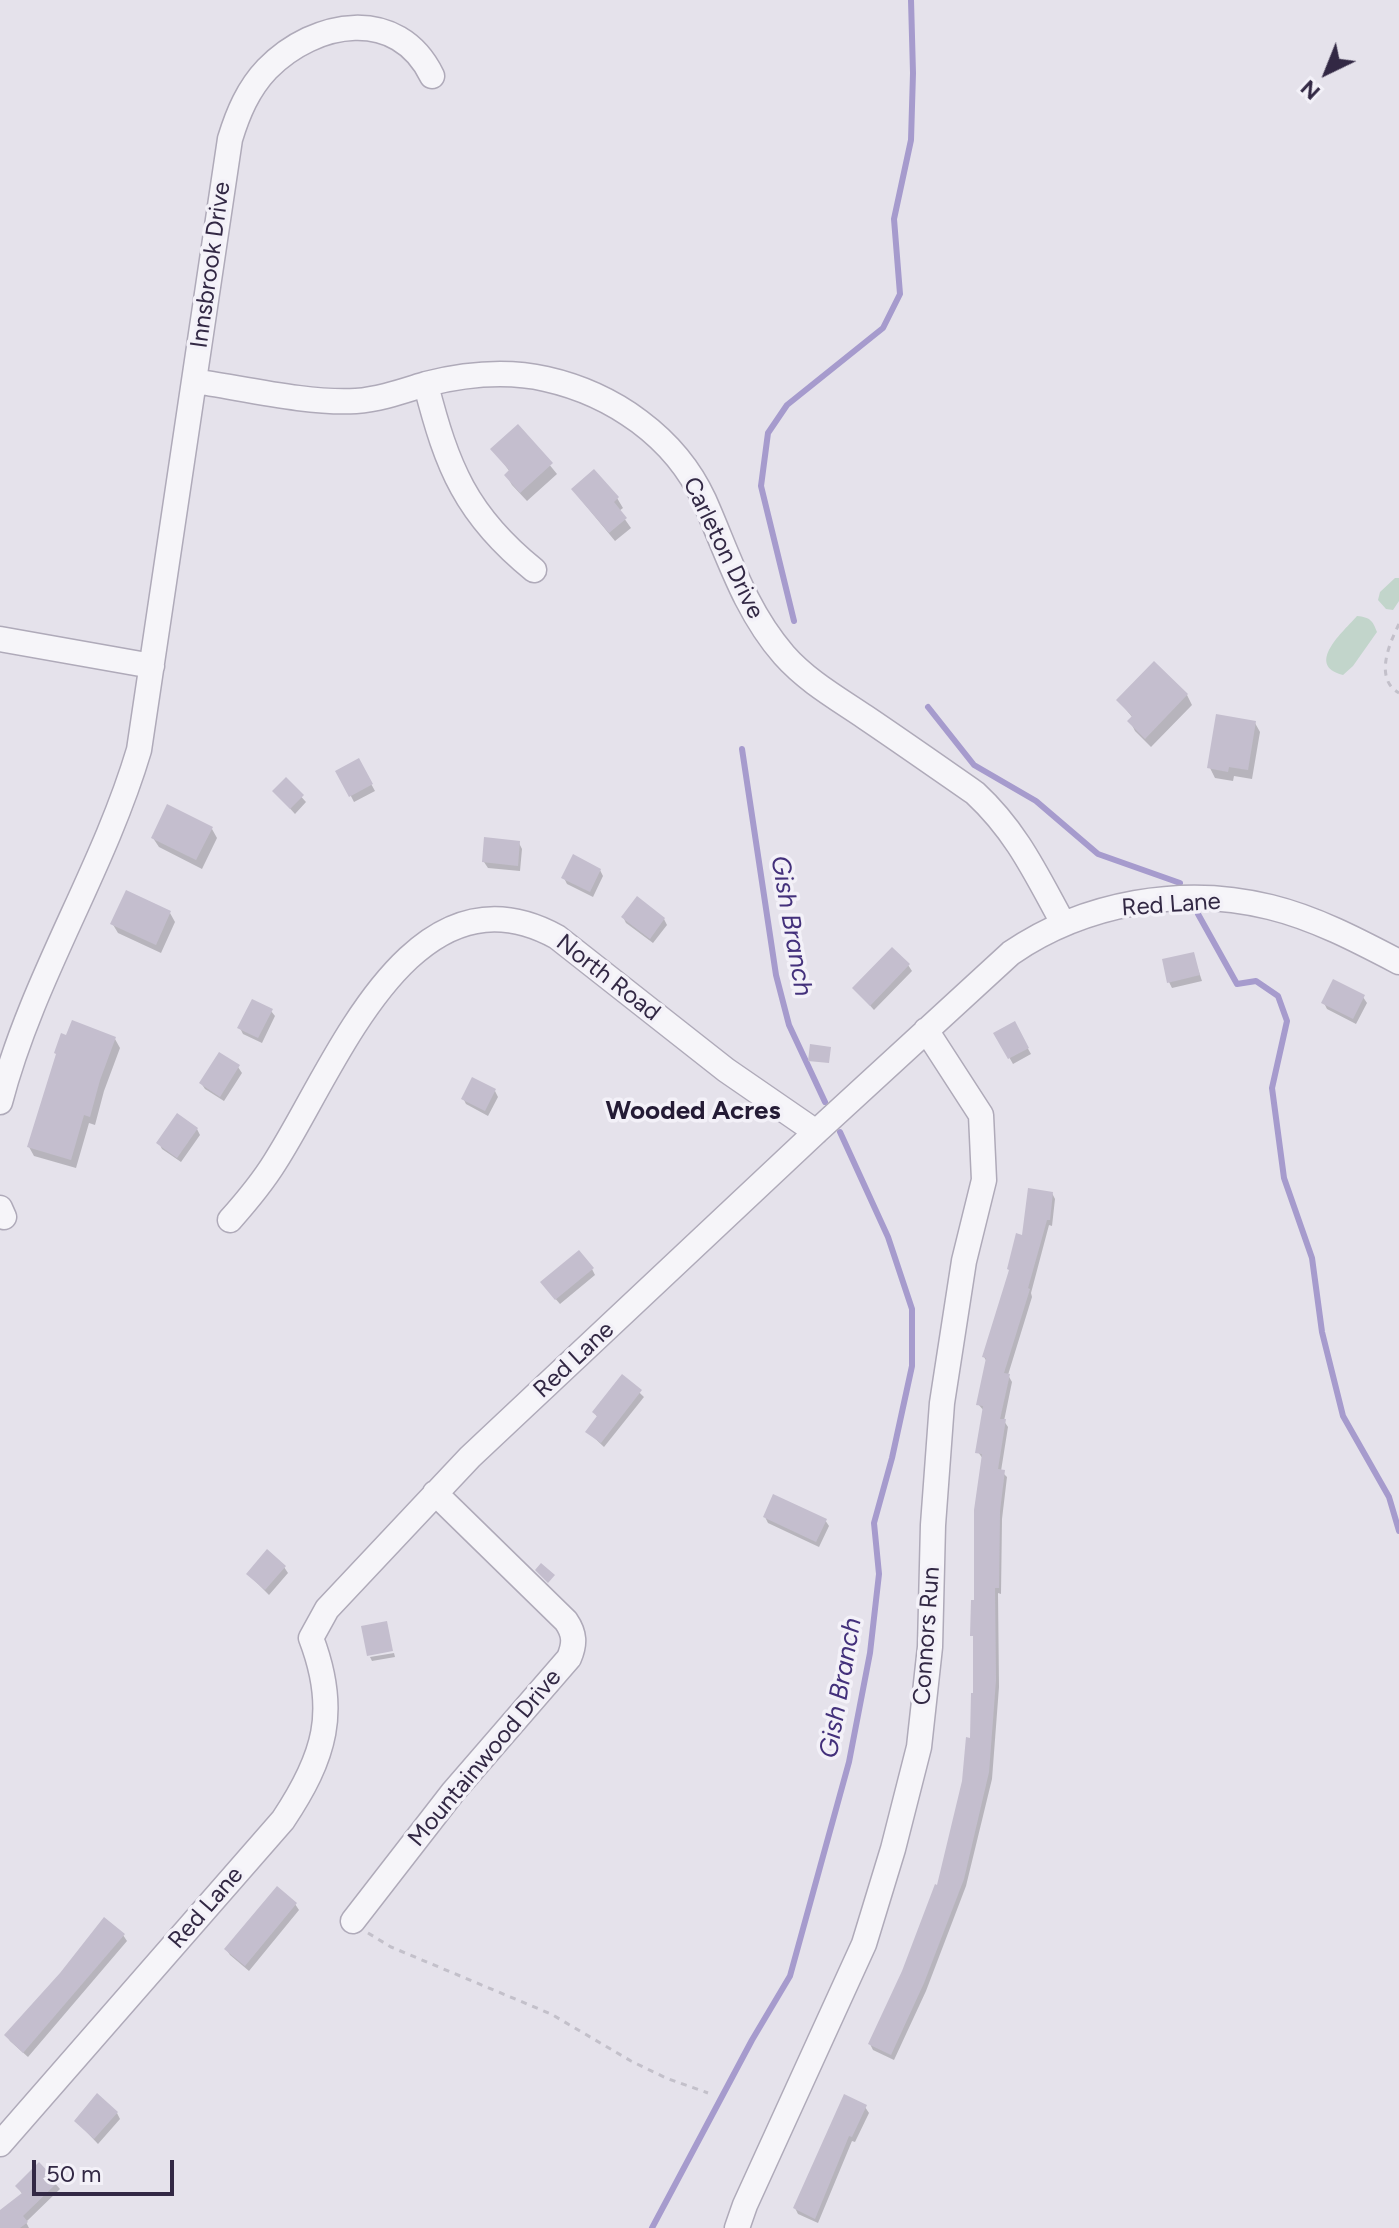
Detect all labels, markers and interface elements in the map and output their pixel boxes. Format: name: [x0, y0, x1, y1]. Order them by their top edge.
north arrow: [1287, 32, 1367, 112]
text: N: [1295, 74, 1326, 106]
street label: Innsbrook Drive: [185, 180, 237, 350]
street label: Carleton Drive: [676, 473, 770, 623]
water label: Gish Branch: [763, 853, 819, 999]
street label: Red Lane: [1120, 887, 1222, 923]
street label: North Road: [550, 928, 666, 1028]
district label: Wooded Acres: [605, 1095, 781, 1127]
street label: Red Lane: [528, 1316, 620, 1404]
street label: Connors Run: [908, 1566, 946, 1706]
water label: Gish Branch: [813, 1615, 869, 1761]
street label: Mountainwood Drive: [402, 1663, 568, 1853]
street label: Red Lane: [163, 1861, 249, 1955]
scale bar: [36, 2144, 178, 2194]
text: 50 m: [46, 2159, 102, 2188]

